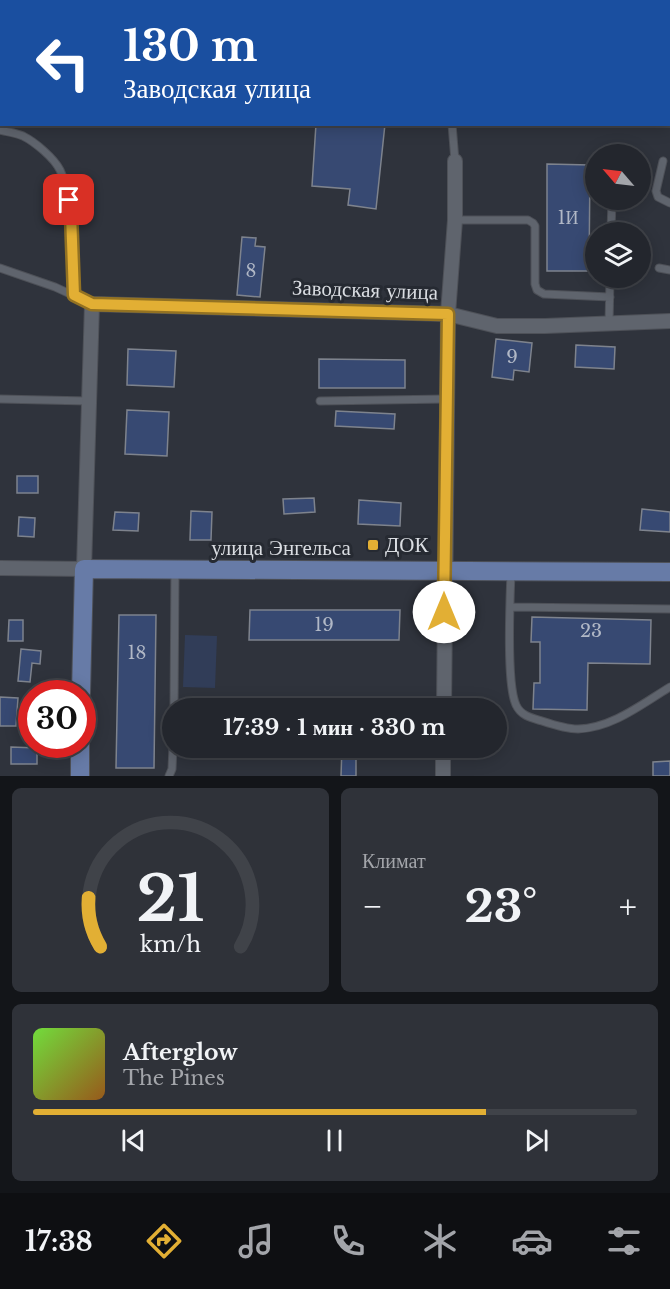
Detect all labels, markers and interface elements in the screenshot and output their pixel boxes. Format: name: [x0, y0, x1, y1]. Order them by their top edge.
text: 130 m: [123, 20, 257, 72]
icon: left: [24, 24, 102, 102]
text: Заводская улица: [123, 72, 311, 105]
north arrow: [585, 144, 651, 210]
map controls: [585, 144, 651, 288]
pin: [43, 174, 94, 225]
icon: arrive: [52, 183, 85, 216]
house number: 1И: [557, 207, 579, 229]
button: layers: [585, 222, 651, 288]
house number: 8: [246, 260, 256, 282]
street label: Заводская улица: [291, 274, 439, 306]
house number: 9: [506, 346, 518, 368]
place label: ДОК: [385, 532, 429, 558]
street label: улица Энгельса: [211, 535, 351, 561]
marker: ДОК: [366, 538, 380, 552]
position arrow: [412, 580, 476, 644]
house number: 19: [314, 614, 334, 636]
house number: 23: [580, 620, 602, 642]
house number: 18: [128, 642, 146, 664]
speed limit sign: 30: [18, 680, 96, 758]
text: 17:39 · 1 мин · 330 m: [223, 714, 446, 741]
text: Климат: [362, 849, 426, 873]
text: 21: [137, 860, 204, 938]
text: 23°: [464, 878, 537, 934]
text: −: [362, 886, 383, 927]
text: +: [619, 886, 637, 927]
text: km/h: [140, 931, 201, 958]
text: Afterglow: [123, 1039, 238, 1066]
text: The Pines: [123, 1066, 225, 1090]
icon: previous: [117, 1124, 150, 1157]
icon: pause: [318, 1124, 351, 1157]
icon: next: [520, 1124, 553, 1157]
icon: directions: [143, 1220, 185, 1262]
icon: music: [235, 1220, 277, 1262]
icon: phone: [327, 1220, 369, 1262]
icon: climate: [419, 1220, 461, 1262]
icon: car: [511, 1220, 553, 1262]
icon: filters: [603, 1220, 645, 1262]
text: 17:38: [25, 1225, 93, 1258]

